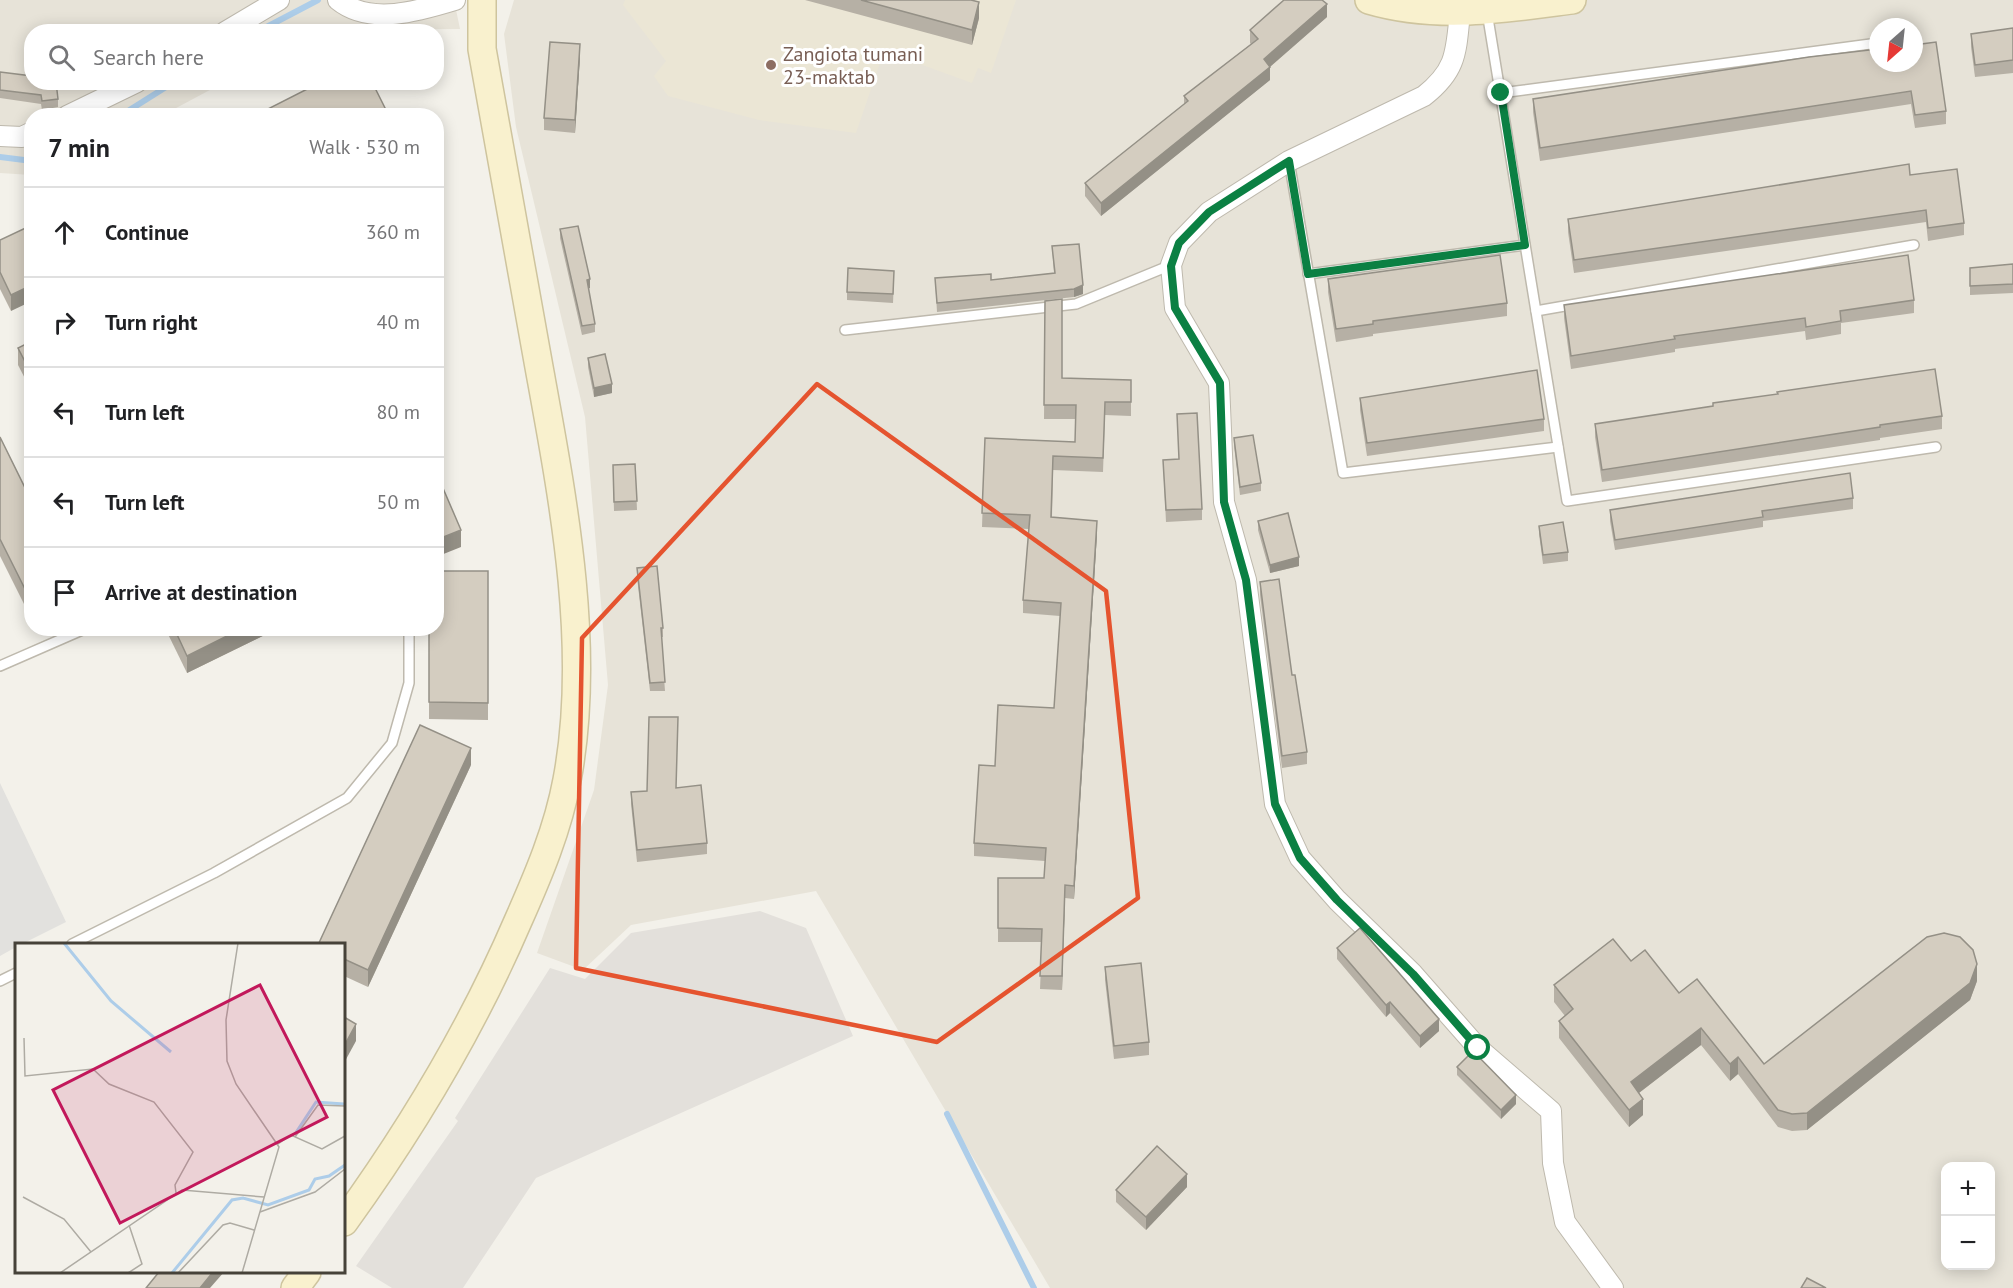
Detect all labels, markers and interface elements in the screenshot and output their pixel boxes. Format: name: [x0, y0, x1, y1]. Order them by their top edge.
north arrow: [1869, 18, 1923, 72]
search box: [24, 24, 444, 90]
icon: search: [45, 41, 78, 74]
place label: Zangiota tumani 23-maktab: [783, 41, 923, 90]
text: Search here: [93, 43, 204, 71]
marker: Zangiota tumani 23-maktab: [764, 58, 778, 72]
route end: [1487, 79, 1513, 105]
text: 7 min: [48, 131, 110, 164]
text: Walk · 530 m: [309, 134, 420, 160]
icon: ahead: [48, 216, 81, 249]
text: Continue: [105, 218, 189, 246]
text: 360 m: [366, 219, 420, 245]
icon: right: [48, 306, 81, 339]
text: Turn right: [105, 308, 197, 336]
text: 40 m: [377, 309, 420, 335]
icon: left: [48, 396, 81, 429]
text: Turn left: [105, 398, 185, 426]
text: 80 m: [377, 399, 420, 425]
icon: left: [48, 486, 81, 519]
text: Turn left: [105, 488, 185, 516]
text: 50 m: [377, 489, 420, 515]
icon: arrive: [48, 576, 81, 609]
text: Arrive at destination: [105, 578, 297, 606]
inset map: [15, 943, 345, 1273]
route start: [1464, 1034, 1490, 1060]
map controls: [1941, 1162, 1995, 1270]
button: +: [1941, 1162, 1995, 1216]
button: −: [1941, 1216, 1995, 1270]

